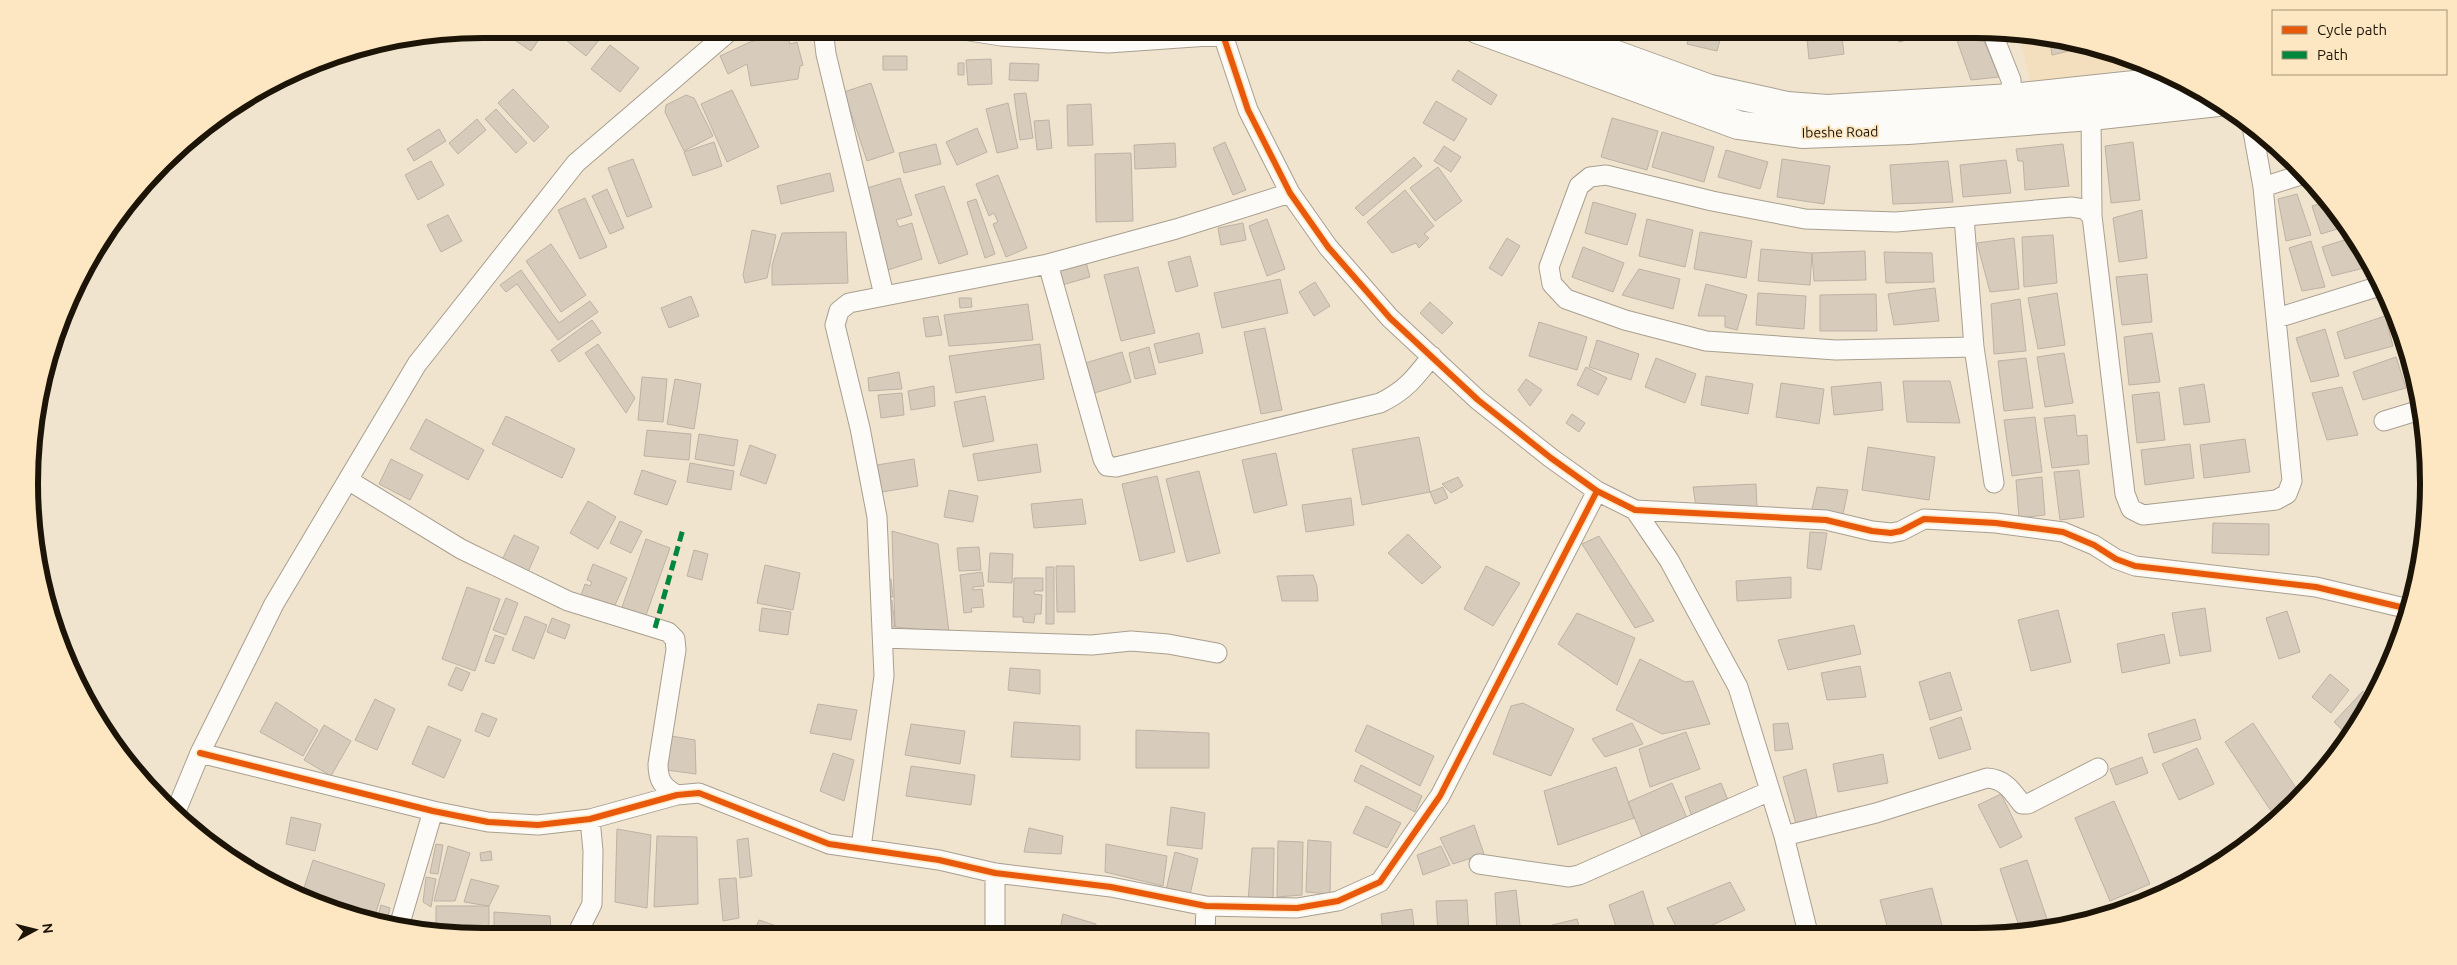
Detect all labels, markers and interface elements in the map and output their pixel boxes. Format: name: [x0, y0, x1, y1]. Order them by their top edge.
legend: [2272, 10, 2447, 75]
text: Cycle path: [2317, 21, 2387, 38]
text: Path: [2317, 46, 2348, 63]
street label: Ibeshe Road: [1801, 123, 1879, 141]
north arrow: [10, 905, 60, 955]
text: N: [39, 922, 56, 935]

